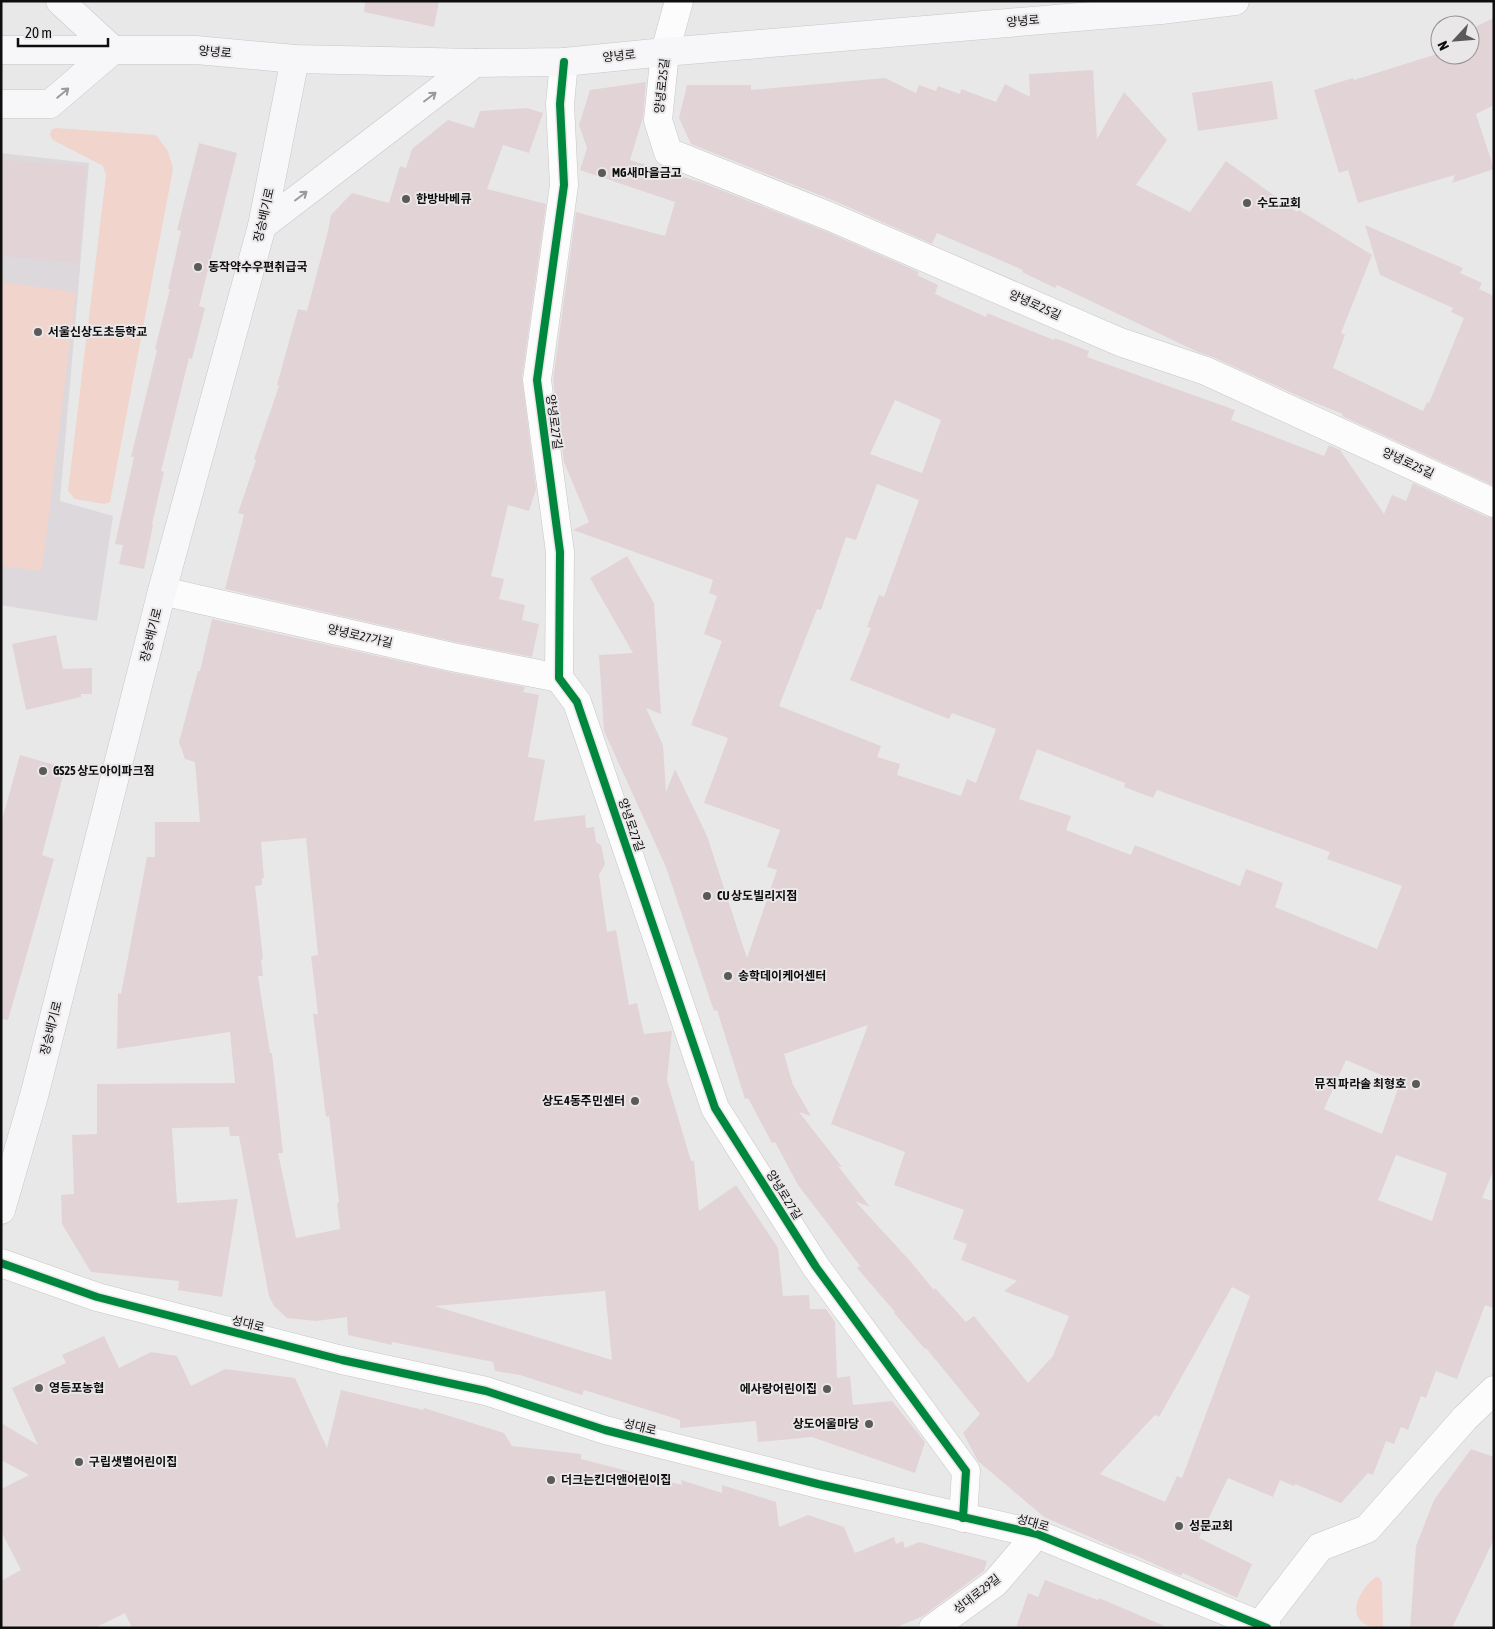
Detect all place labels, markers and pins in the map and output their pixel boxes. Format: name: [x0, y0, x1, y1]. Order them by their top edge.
place label: MG새마을금고: [612, 166, 682, 180]
marker: MG새마을금고: [596, 167, 608, 179]
place label: 한방바베큐: [416, 192, 471, 206]
marker: 한방바베큐: [400, 193, 412, 205]
place label: 수도교회: [1257, 196, 1301, 210]
marker: 수도교회: [1241, 197, 1253, 209]
place label: 동작약수우편취급국: [208, 260, 307, 274]
marker: 동작약수우편취급국: [192, 261, 204, 273]
place label: 서울신상도초등학교: [48, 325, 147, 339]
marker: 서울신상도초등학교: [32, 326, 44, 338]
place label: GS25 상도아이파크점: [53, 764, 155, 778]
marker: GS25 상도아이파크점: [37, 765, 49, 777]
place label: CU 상도빌리지점: [717, 889, 797, 903]
marker: CU 상도빌리지점: [701, 890, 713, 902]
place label: 송학데이케어센터: [738, 969, 826, 983]
marker: 송학데이케어센터: [722, 970, 734, 982]
place label: 뮤직 파라솔 최형호: [1314, 1077, 1406, 1091]
marker: 뮤직 파라솔 최형호: [1410, 1078, 1422, 1090]
place label: 상도4동주민센터: [542, 1094, 625, 1108]
marker: 상도4동주민센터: [629, 1095, 641, 1107]
place label: 영등포농협: [49, 1381, 104, 1395]
marker: 영등포농협: [33, 1382, 45, 1394]
place label: 에사랑어린이집: [740, 1382, 817, 1396]
marker: 에사랑어린이집: [821, 1383, 833, 1395]
place label: 상도어울마당: [793, 1417, 859, 1431]
marker: 상도어울마당: [863, 1418, 875, 1430]
place label: 구립샛별어린이집: [89, 1455, 177, 1469]
marker: 구립샛별어린이집: [73, 1456, 85, 1468]
place label: 더크는킨더앤어린이집: [561, 1473, 671, 1487]
marker: 더크는킨더앤어린이집: [545, 1474, 557, 1486]
place label: 성문교회: [1189, 1519, 1233, 1533]
marker: 성문교회: [1173, 1520, 1185, 1532]

